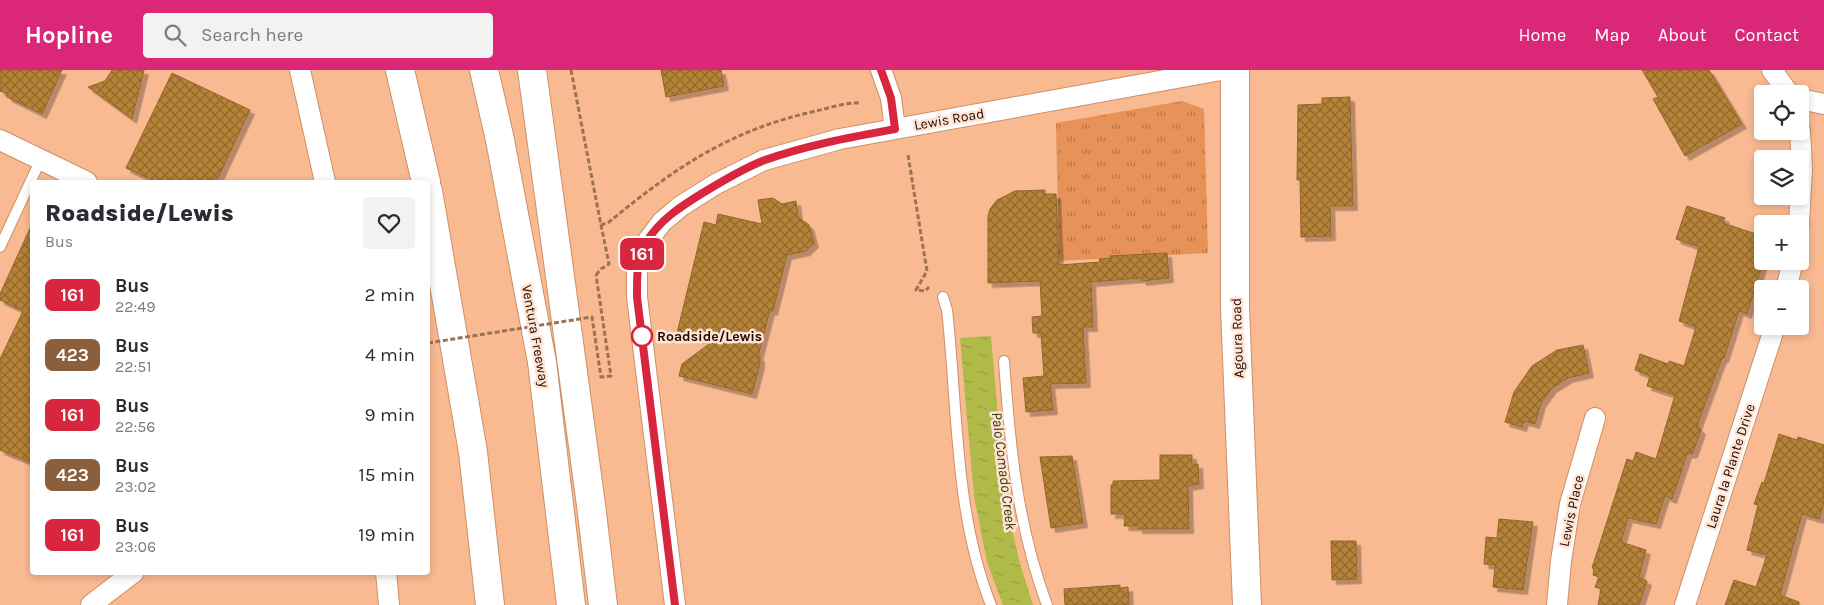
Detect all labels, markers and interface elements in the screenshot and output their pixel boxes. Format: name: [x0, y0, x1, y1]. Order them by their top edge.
search box: [143, 13, 493, 58]
text: Hopline: [25, 21, 113, 49]
icon: search: [161, 21, 189, 49]
text: Search here: [201, 24, 303, 46]
text: Home: [1518, 24, 1566, 46]
text: Map: [1594, 24, 1630, 46]
text: About: [1658, 24, 1707, 46]
text: Contact: [1735, 24, 1799, 46]
map controls: [1754, 85, 1809, 335]
button: locate: [1754, 85, 1809, 140]
street label: Lewis Road: [913, 105, 986, 134]
button: layers: [1754, 150, 1809, 205]
button: heart: [363, 197, 415, 249]
text: Roadside/Lewis: [45, 199, 234, 227]
button: +: [1754, 215, 1809, 270]
text: Bus: [45, 232, 73, 251]
line badge: 161: [613, 238, 671, 270]
text: 161: [630, 243, 654, 265]
text: Bus: [115, 275, 149, 297]
button: −: [1754, 280, 1809, 335]
street label: Ventura Freeway: [518, 283, 553, 389]
text: 161: [61, 284, 84, 306]
text: 2 min: [365, 284, 415, 306]
text: 22:49: [115, 297, 155, 316]
street label: Agoura Road: [1228, 298, 1247, 378]
marker: Roadside/Lewis: [631, 325, 653, 347]
place label: Roadside/Lewis: [657, 328, 762, 345]
text: Bus: [115, 335, 149, 357]
text: 423: [56, 344, 89, 366]
text: 4 min: [365, 344, 415, 366]
text: 22:51: [115, 357, 152, 376]
text: Bus: [115, 395, 149, 417]
street label: Laura la Plante Drive: [1702, 402, 1759, 531]
text: 161: [61, 404, 84, 426]
text: 9 min: [365, 404, 415, 426]
water label: Palo Comado Creek: [988, 411, 1020, 531]
text: 22:56: [115, 417, 155, 436]
text: Bus: [115, 455, 149, 477]
text: 423: [56, 464, 89, 486]
text: 15 min: [359, 464, 415, 486]
street label: Lewis Place: [1556, 474, 1587, 548]
text: 23:02: [115, 477, 156, 496]
text: Bus: [115, 515, 149, 537]
text: 161: [61, 524, 84, 546]
text: 19 min: [358, 524, 415, 546]
text: 23:06: [115, 537, 156, 556]

